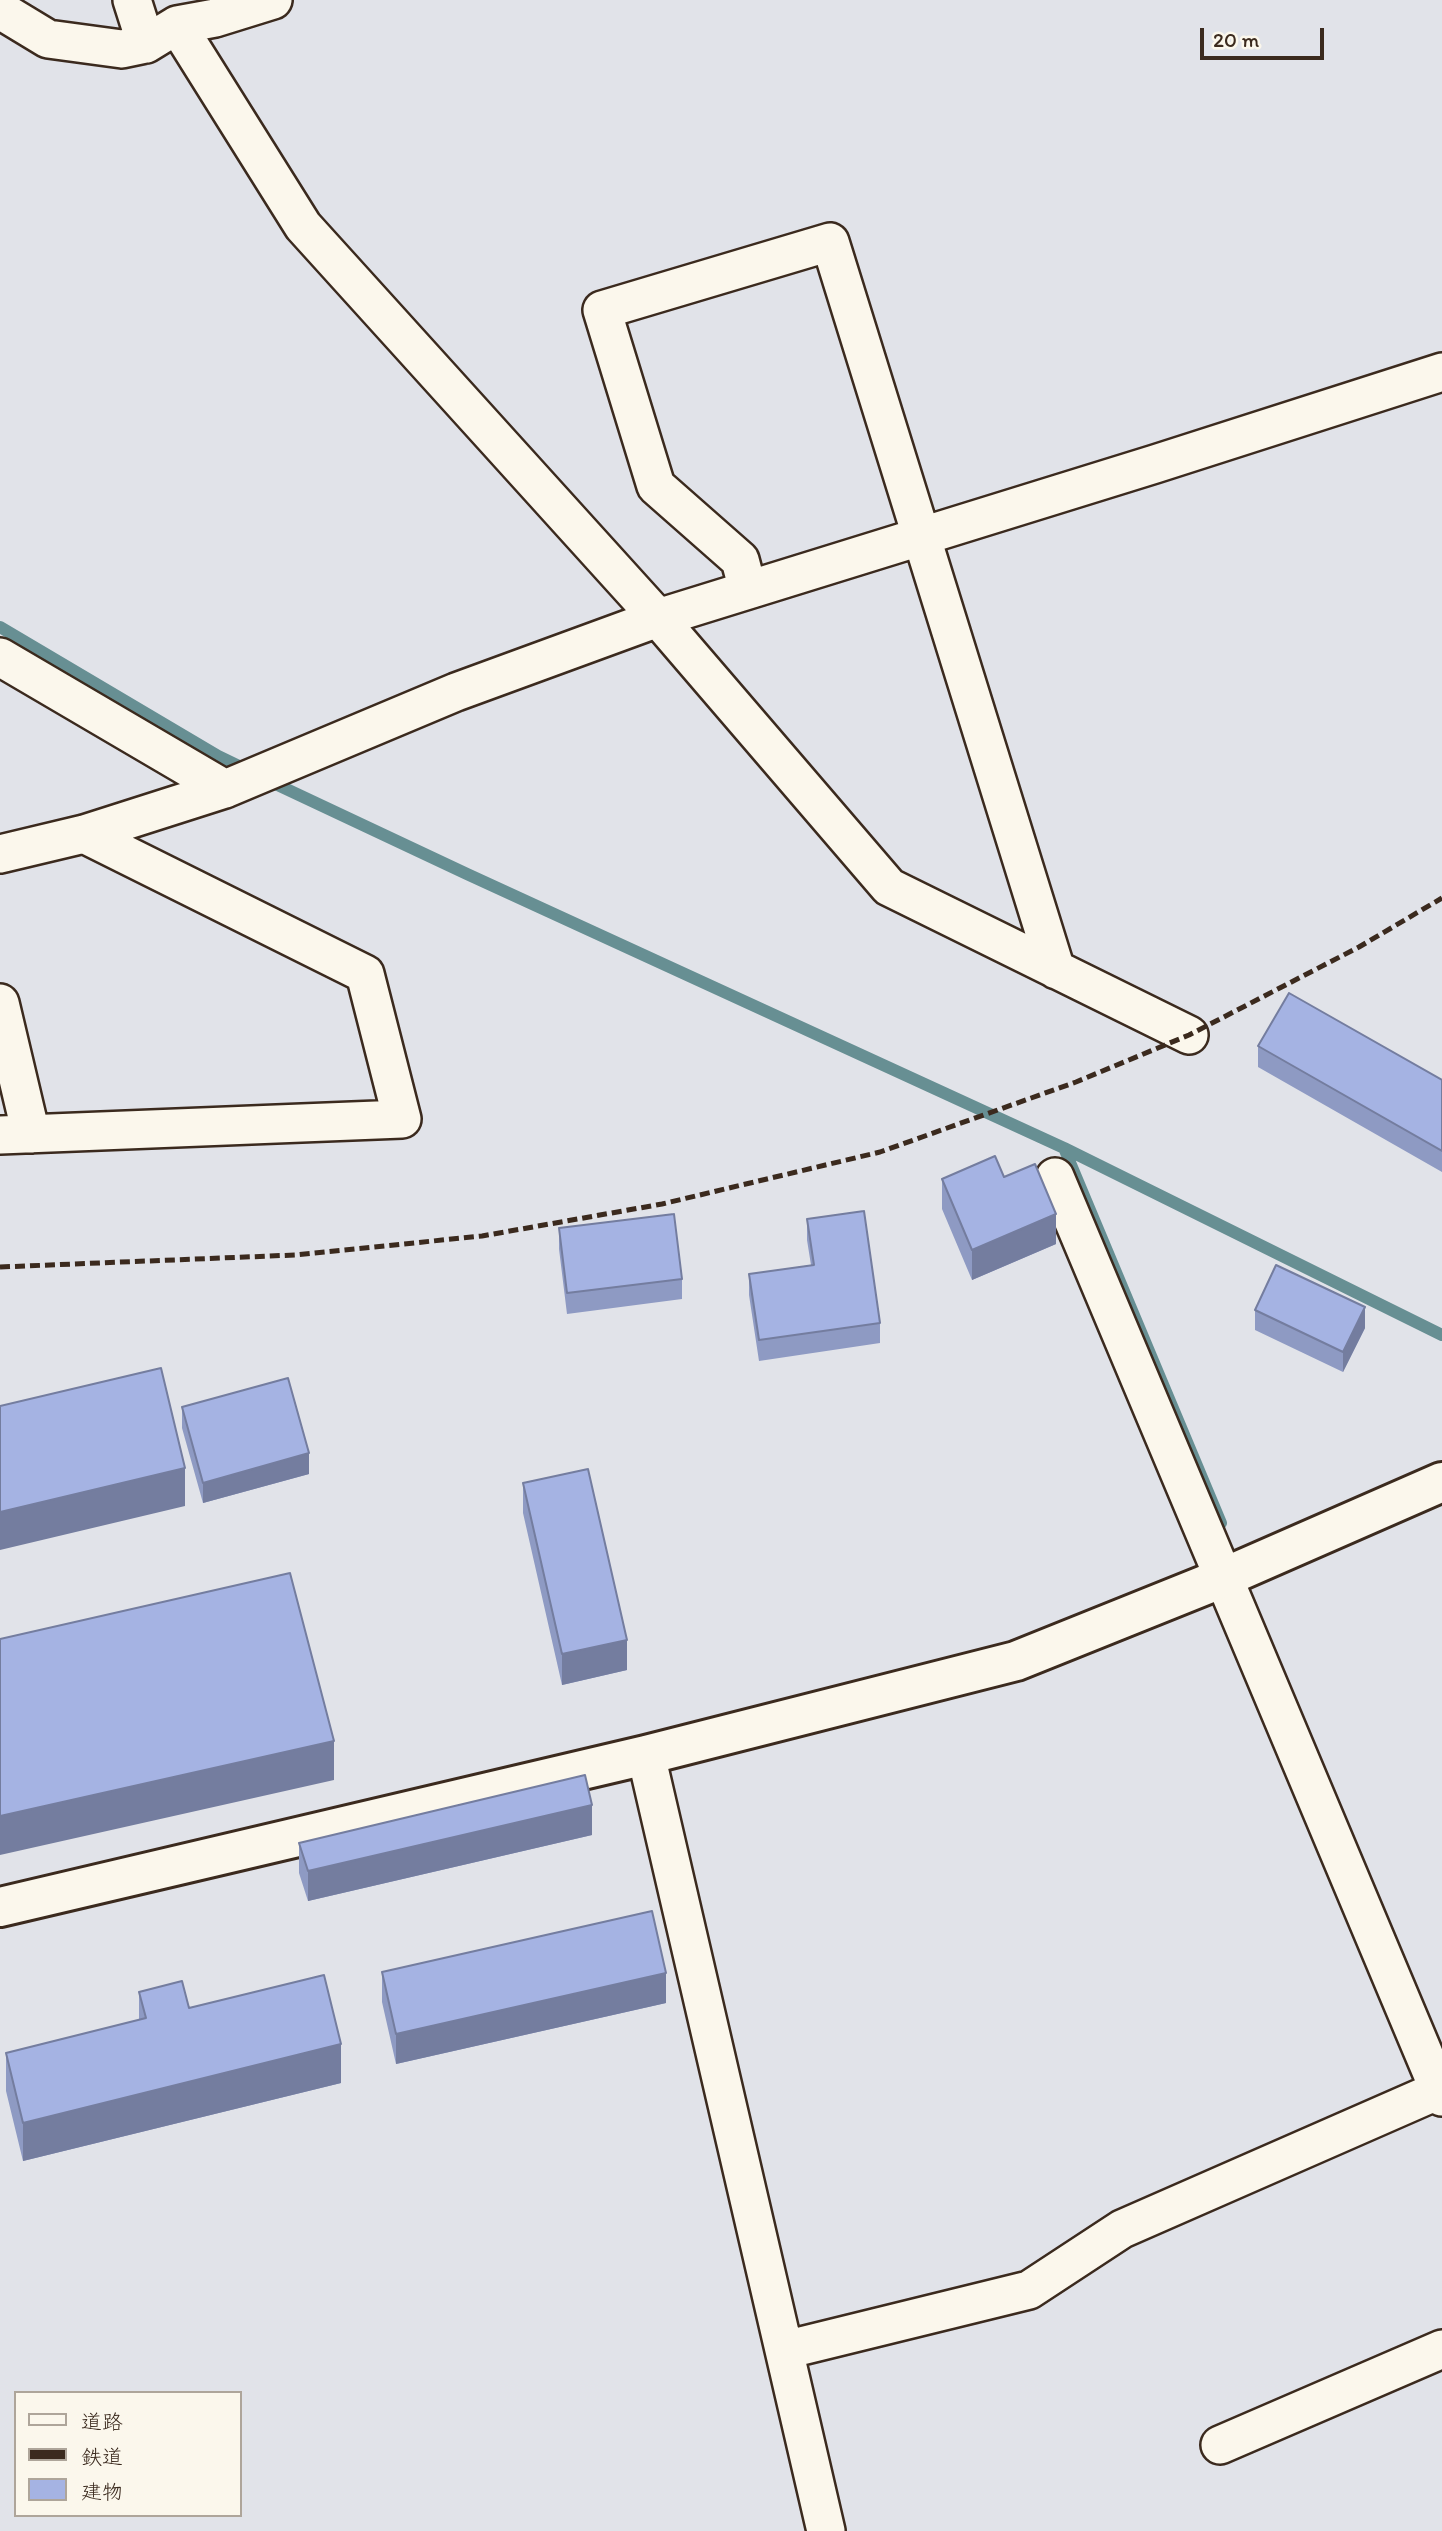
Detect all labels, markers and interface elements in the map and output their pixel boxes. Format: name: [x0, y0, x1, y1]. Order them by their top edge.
scale bar: [1204, 14, 1328, 58]
text: 20 m: [1213, 27, 1259, 52]
legend: [14, 2391, 242, 2517]
text: 道路: [81, 2409, 123, 2434]
text: 鉄道: [81, 2444, 123, 2469]
text: 建物: [81, 2479, 123, 2504]

